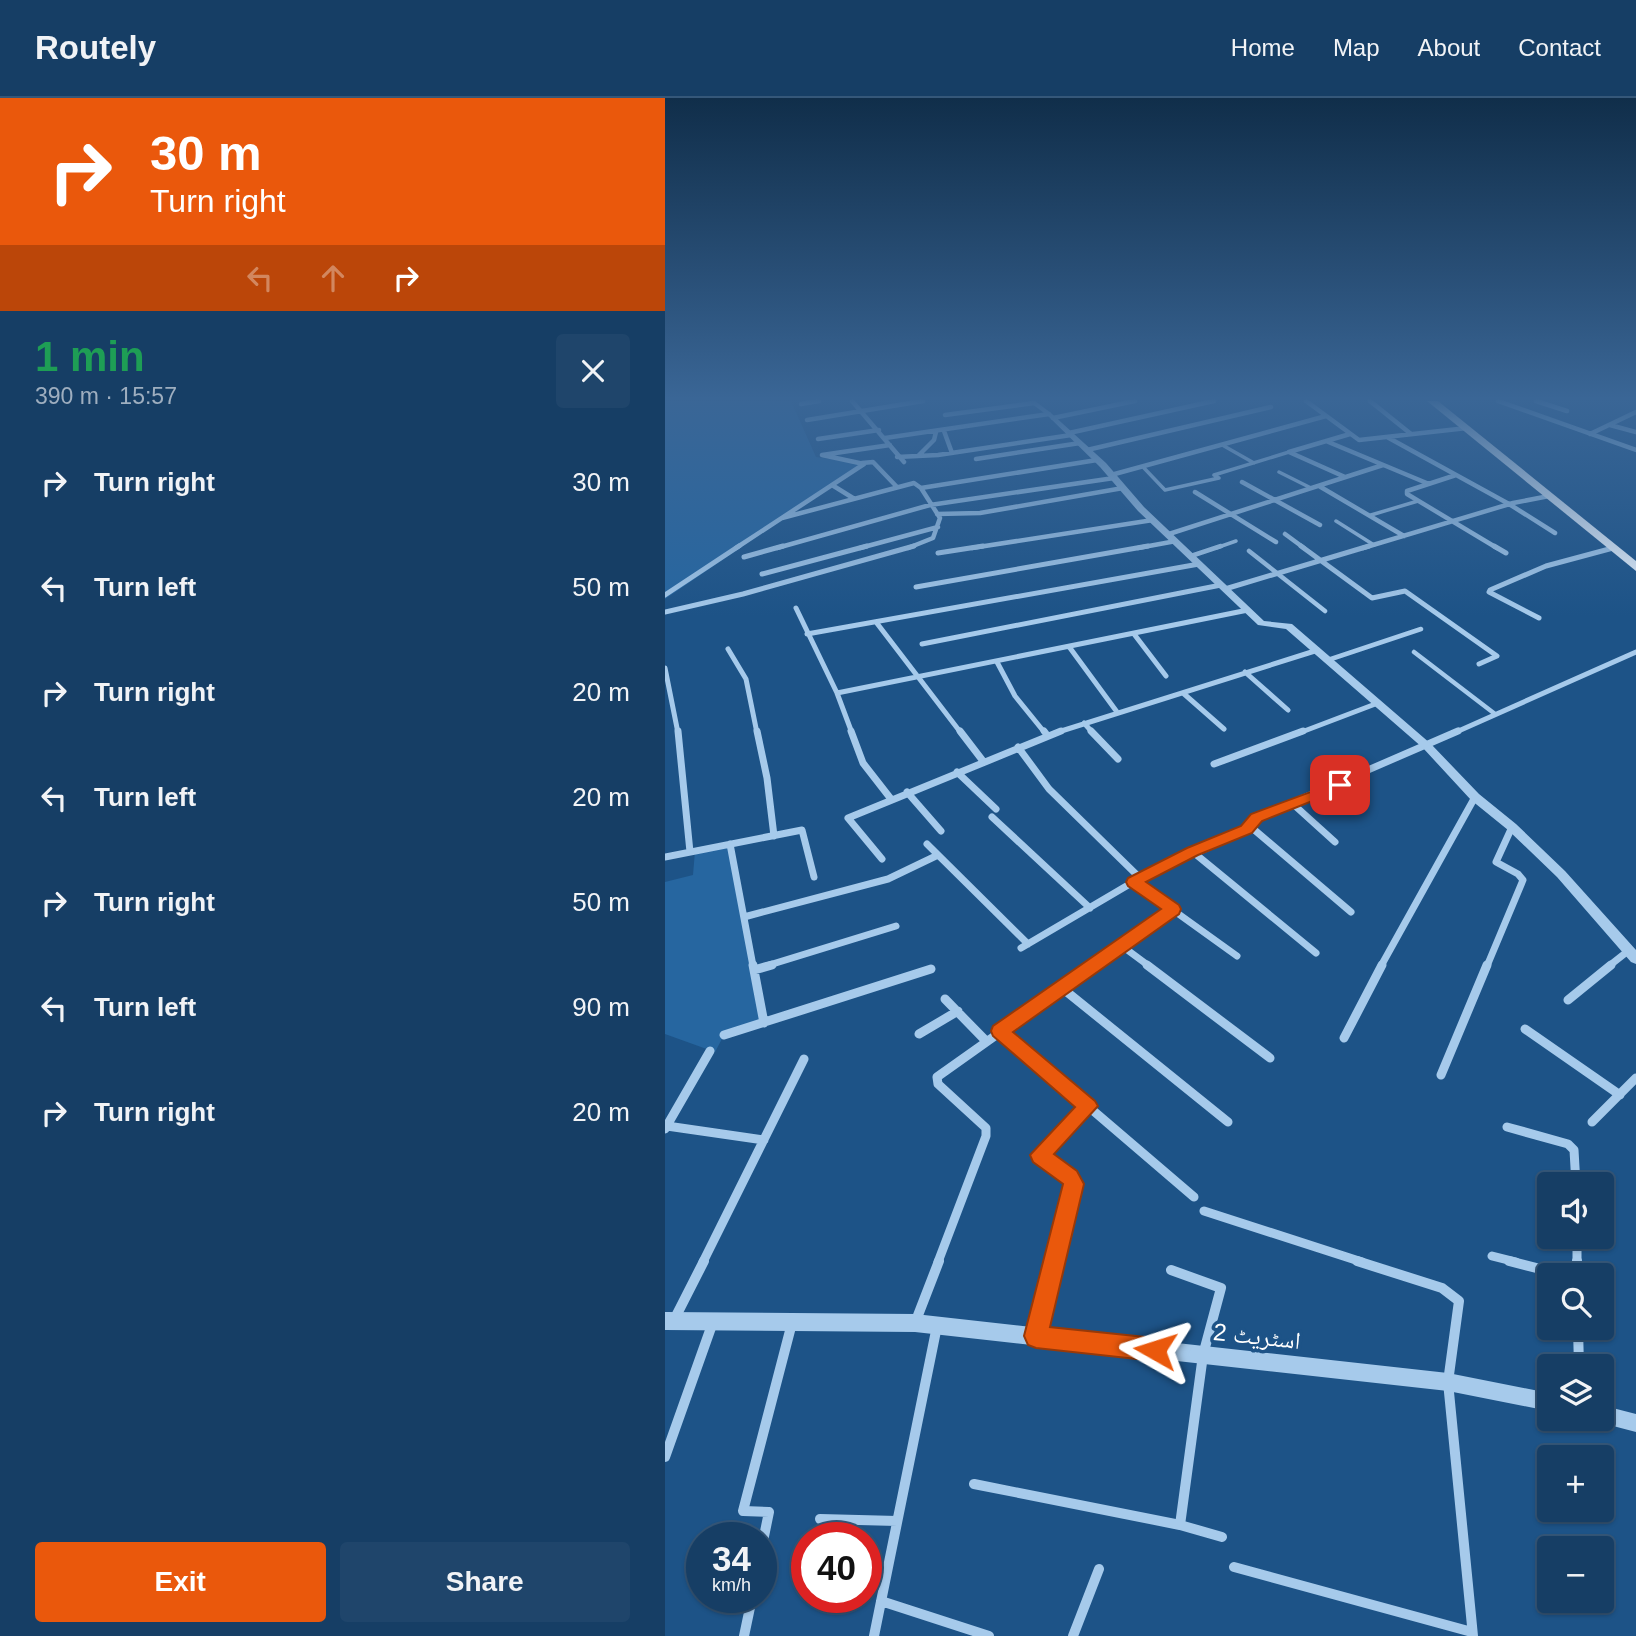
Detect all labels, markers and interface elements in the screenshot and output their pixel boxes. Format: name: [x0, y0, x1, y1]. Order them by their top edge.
text: Routely: [35, 29, 156, 66]
text: Home: [1231, 34, 1295, 61]
text: Map: [1333, 34, 1380, 61]
text: About: [1418, 34, 1480, 61]
text: Contact: [1518, 34, 1601, 61]
icon: right: [35, 126, 126, 217]
text: 30 m: [150, 126, 262, 180]
text: Turn right: [150, 183, 286, 219]
icon: left: [241, 259, 279, 297]
icon: ahead: [314, 259, 352, 297]
icon: right: [387, 259, 425, 297]
text: 1 min: [35, 333, 145, 380]
button: close: [556, 334, 630, 408]
text: 390 m · 15:57: [35, 383, 177, 409]
icon: right: [35, 464, 73, 502]
text: Turn right: [94, 467, 215, 497]
text: 30 m: [572, 467, 630, 497]
icon: left: [35, 569, 73, 607]
text: Turn left: [94, 572, 196, 602]
text: 50 m: [572, 572, 630, 602]
icon: right: [35, 674, 73, 712]
text: Turn right: [94, 677, 215, 707]
text: 20 m: [572, 677, 630, 707]
pin: [1310, 755, 1370, 815]
icon: arrive: [1321, 766, 1359, 804]
icon: left: [35, 779, 73, 817]
text: Turn left: [94, 782, 196, 812]
text: 20 m: [572, 782, 630, 812]
icon: right: [35, 884, 73, 922]
text: Turn right: [94, 887, 215, 917]
text: 50 m: [572, 887, 630, 917]
icon: left: [35, 989, 73, 1027]
text: Turn left: [94, 992, 196, 1022]
text: 90 m: [572, 992, 630, 1022]
icon: right: [35, 1094, 73, 1132]
text: Turn right: [94, 1097, 215, 1127]
text: 20 m: [572, 1097, 630, 1127]
map controls: [1537, 1172, 1614, 1613]
button: sound: [1537, 1172, 1614, 1249]
button: search: [1537, 1263, 1614, 1340]
position arrow: [1118, 1313, 1192, 1387]
street label: اسٹریٹ 2: [1212, 1318, 1302, 1354]
button: layers: [1537, 1354, 1614, 1431]
button: +: [1537, 1445, 1614, 1522]
speed limit sign: 40: [791, 1522, 882, 1613]
button: −: [1537, 1536, 1614, 1613]
text: 34: [712, 1539, 751, 1578]
button: Exit: [35, 1542, 326, 1622]
button: Share: [340, 1542, 630, 1622]
text: km/h: [712, 1575, 751, 1595]

